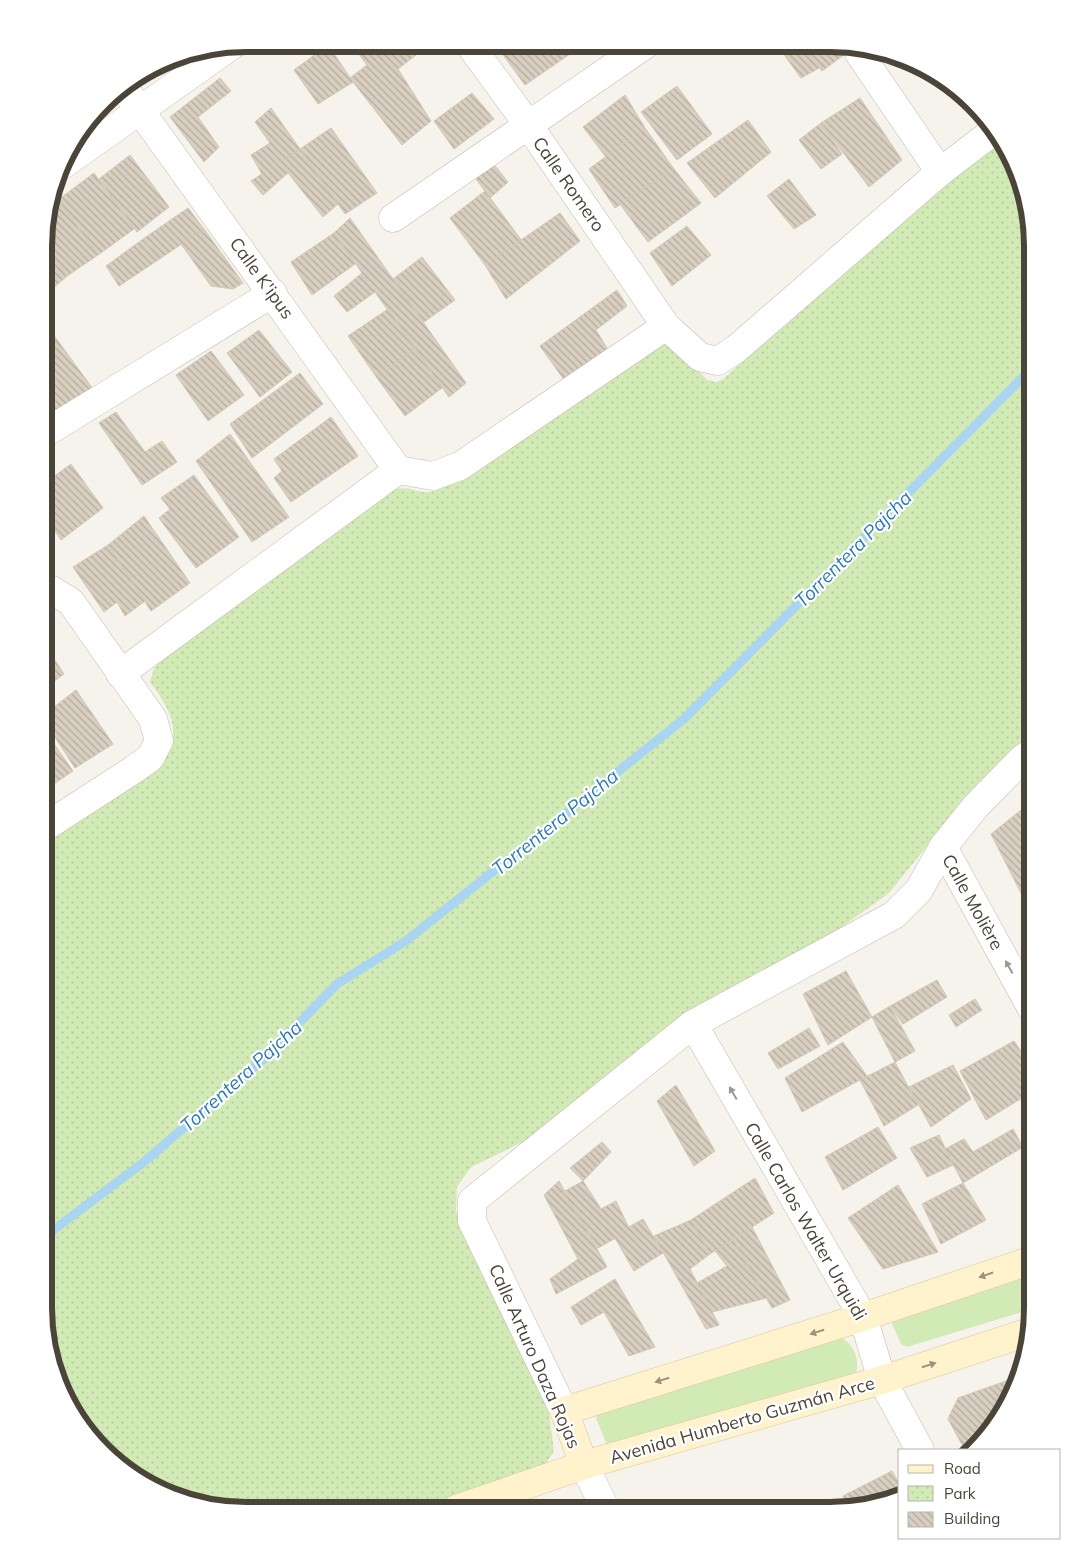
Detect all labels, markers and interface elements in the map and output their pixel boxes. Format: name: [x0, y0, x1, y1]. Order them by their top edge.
street label: Calle Romero: [528, 132, 610, 236]
street label: Calle K'ipus: [225, 233, 299, 324]
water label: Torrentera Pajcha: [789, 485, 917, 613]
water label: Torrentera Pajcha: [487, 764, 623, 880]
street label: Calle Molière: [937, 850, 1009, 954]
one-way arrow: [1004, 960, 1013, 973]
water label: Torrentera Pajcha: [175, 1015, 307, 1137]
one-way arrow: [729, 1087, 738, 1100]
street label: Calle Carlos Walter Urquidi: [740, 1118, 872, 1324]
street label: Calle Arturo Daza Rojas: [484, 1260, 586, 1452]
one-way arrow: [978, 1272, 993, 1279]
one-way arrow: [809, 1328, 824, 1336]
one-way arrow: [921, 1361, 936, 1368]
street label: Avenida Humberto Guzmán Arce: [607, 1371, 877, 1469]
one-way arrow: [654, 1377, 669, 1385]
legend: [898, 1449, 1061, 1539]
text: Road: [944, 1459, 981, 1478]
text: Park: [944, 1484, 976, 1503]
text: Building: [944, 1509, 1000, 1528]

